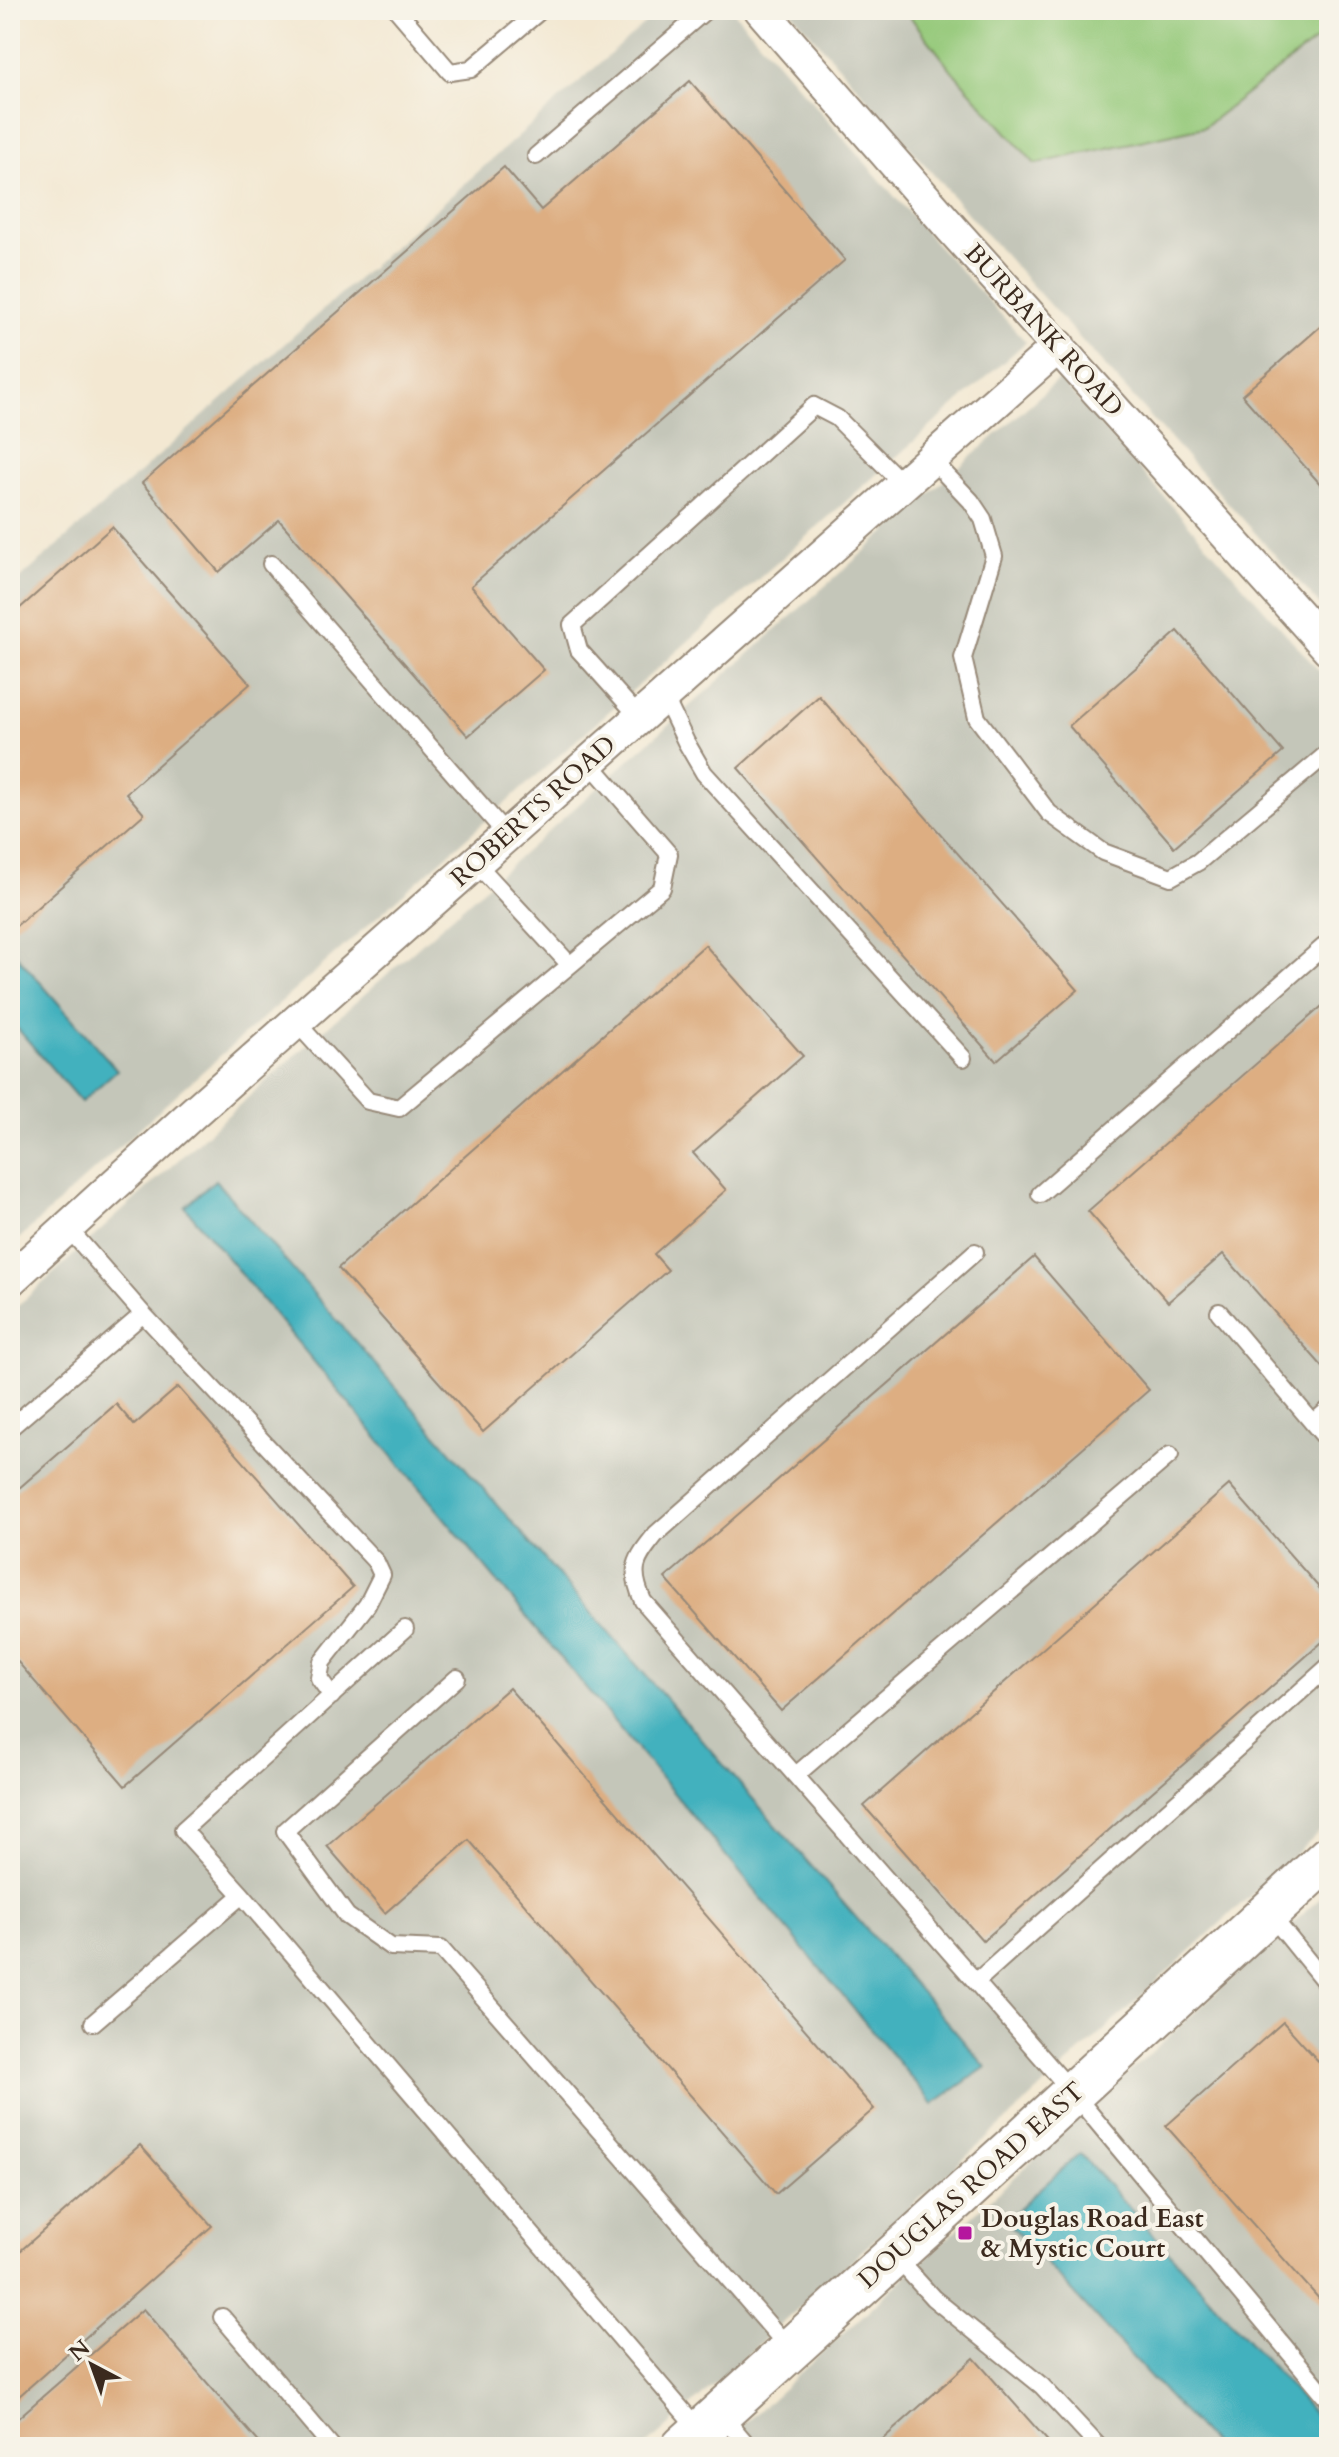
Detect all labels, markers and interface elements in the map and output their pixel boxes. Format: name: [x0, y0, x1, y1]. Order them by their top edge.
street label: BURBANK ROAD: [957, 236, 1131, 424]
street label: ROBERTS ROAD: [443, 727, 623, 895]
street label: DOUGLAS ROAD EAST: [850, 2074, 1092, 2296]
place label: Douglas Road East & Mystic Court: [981, 2201, 1204, 2266]
marker: Douglas Road East & Mystic Court: [956, 2224, 974, 2242]
north arrow: [52, 2325, 132, 2405]
text: N: [62, 2333, 97, 2368]

